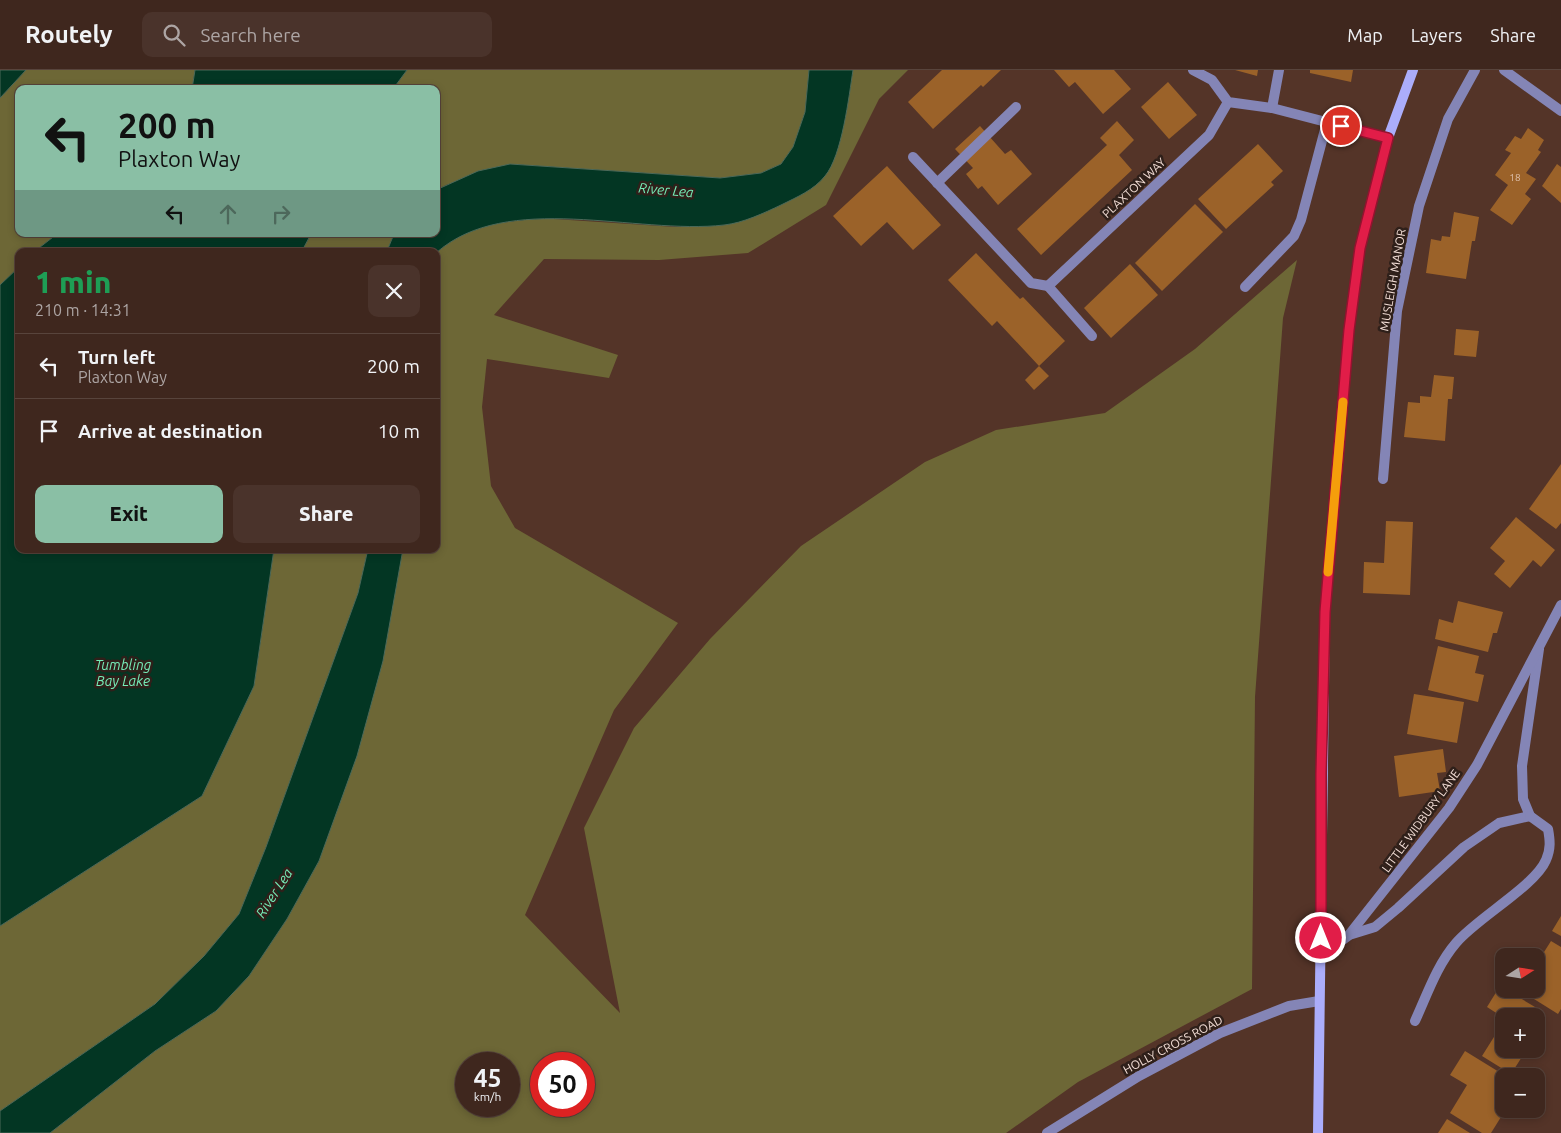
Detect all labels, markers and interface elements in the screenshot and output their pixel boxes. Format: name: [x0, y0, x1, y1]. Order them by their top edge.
search box: [142, 12, 492, 57]
text: Routely: [25, 21, 112, 48]
icon: search: [160, 21, 188, 49]
text: Search here: [200, 24, 301, 46]
text: Map: [1347, 25, 1383, 45]
text: Layers: [1411, 25, 1462, 45]
text: Share: [1490, 25, 1536, 45]
icon: left: [35, 105, 100, 170]
text: 200 m: [118, 105, 216, 145]
pin: [1320, 105, 1362, 147]
icon: arrive: [1327, 112, 1355, 140]
text: Plaxton Way: [118, 146, 240, 171]
street label: PLAXTON WAY: [1100, 155, 1168, 220]
house number: 18: [1509, 172, 1521, 183]
water label: River Lea: [638, 180, 695, 200]
icon: left: [161, 200, 189, 228]
icon: ahead: [214, 200, 242, 228]
icon: right: [267, 200, 295, 228]
street label: MUSLEIGH MANOR: [1377, 227, 1408, 332]
text: 1 min: [35, 265, 111, 299]
button: close: [368, 265, 420, 317]
text: 210 m · 14:31: [35, 301, 131, 319]
text: Turn left: [78, 346, 156, 368]
icon: left: [35, 352, 63, 380]
text: 200 m: [367, 355, 420, 377]
text: Plaxton Way: [78, 368, 167, 386]
icon: arrive: [35, 417, 63, 445]
text: Arrive at destination: [78, 420, 263, 442]
text: 10 m: [378, 420, 420, 442]
button: Exit: [35, 485, 223, 543]
button: Share: [233, 485, 420, 543]
water label: Tumbling Bay Lake: [95, 657, 152, 689]
street label: LITTLE WIDBURY LANE: [1379, 767, 1462, 874]
water label: River Lea: [252, 865, 296, 921]
position arrow: [1294, 911, 1346, 963]
north arrow: [1495, 948, 1545, 998]
map controls: [1495, 948, 1545, 1118]
button: +: [1495, 1008, 1545, 1058]
street label: HOLLY CROSS ROAD: [1121, 1013, 1225, 1076]
speed limit sign: 50: [530, 1052, 595, 1117]
text: 45: [473, 1064, 502, 1092]
button: −: [1495, 1068, 1545, 1118]
text: km/h: [474, 1090, 501, 1103]

